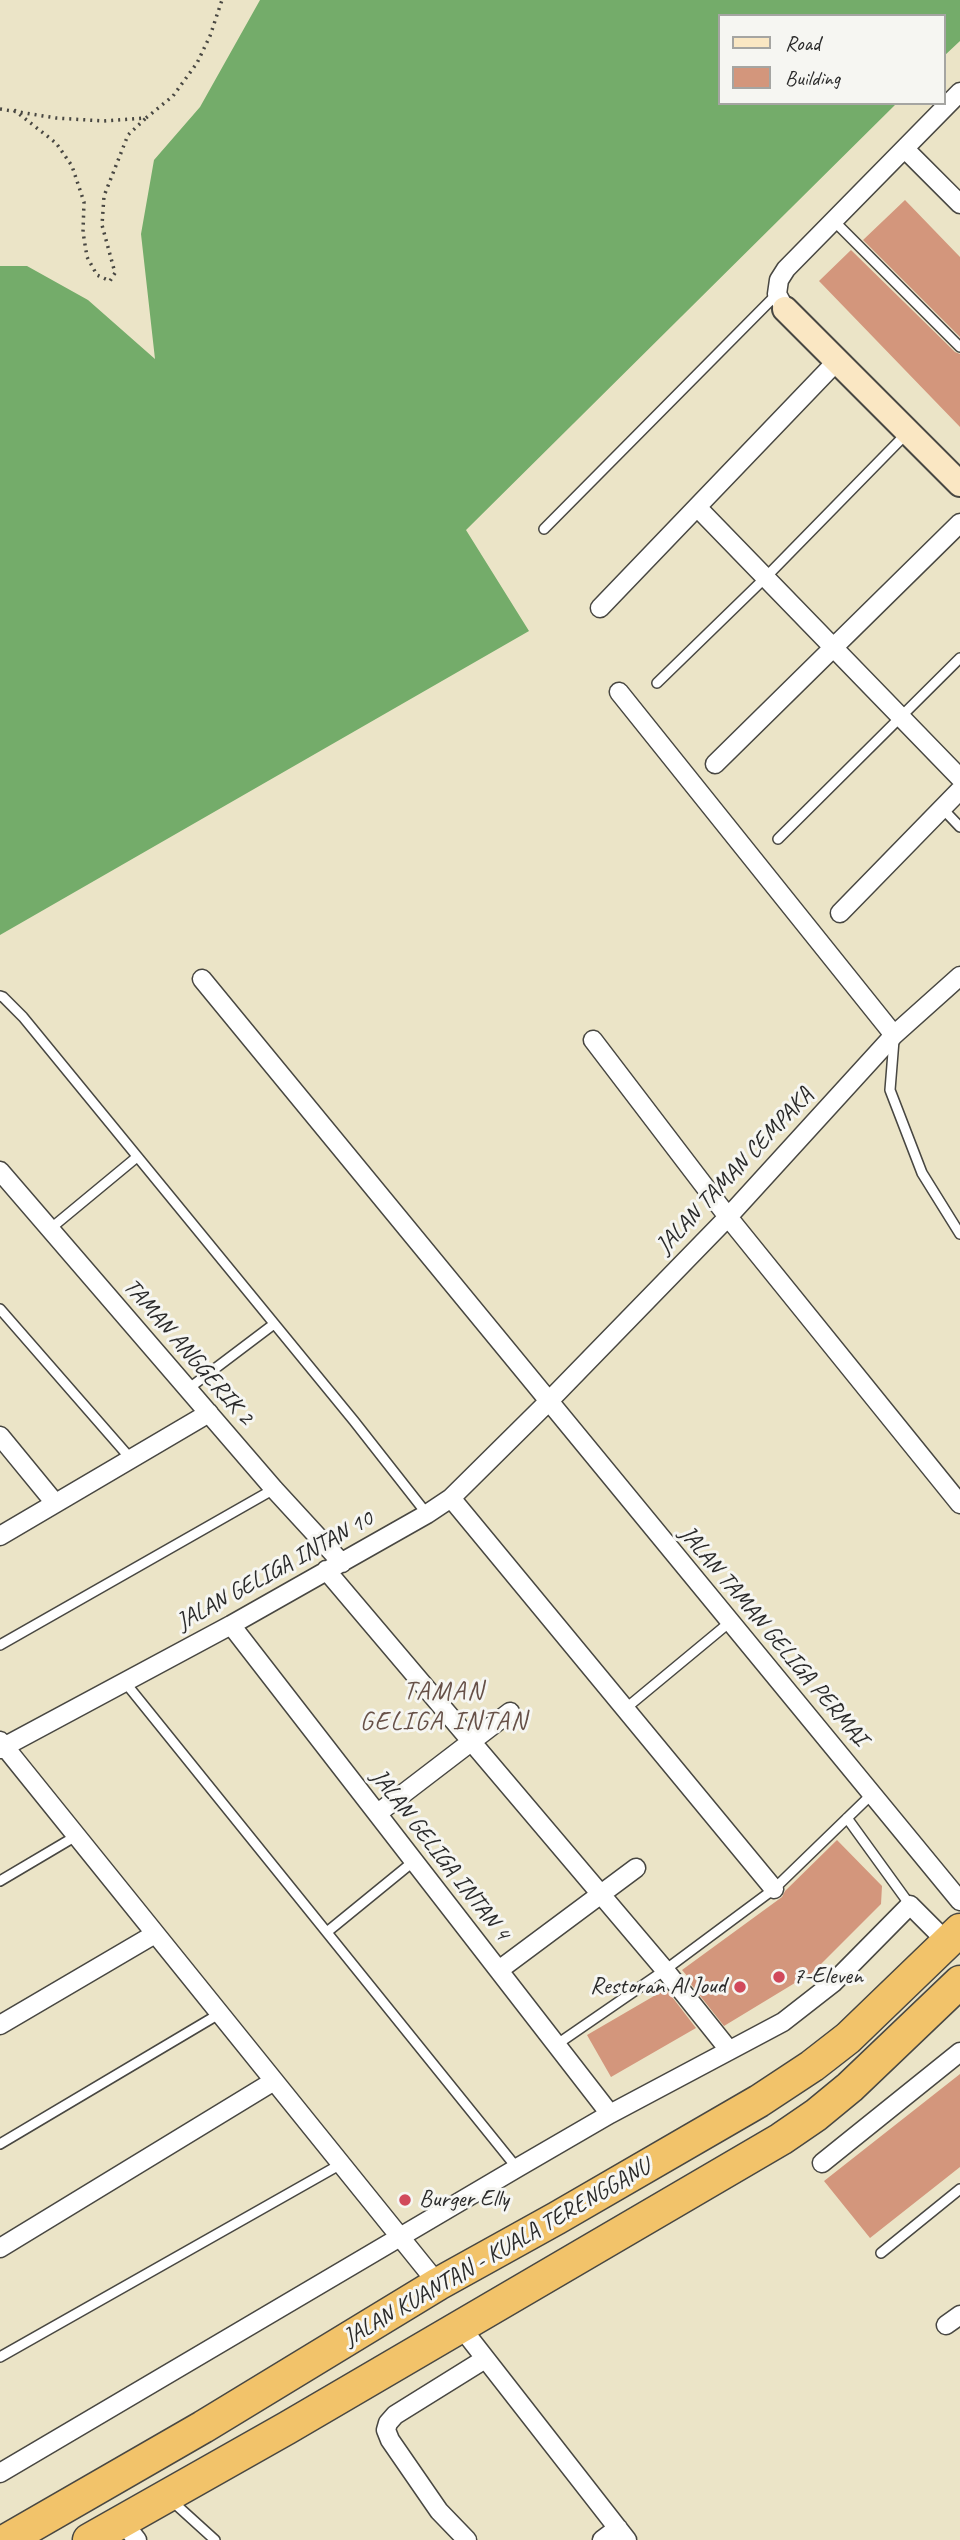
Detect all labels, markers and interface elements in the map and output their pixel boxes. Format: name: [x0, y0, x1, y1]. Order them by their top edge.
legend: [718, 14, 946, 105]
text: Road: [785, 30, 820, 56]
text: Building: [785, 65, 840, 91]
street label: JALAN TAMAN CEMPAKA: [650, 1082, 820, 1260]
street label: TAMAN ANGGERIK 2: [117, 1273, 259, 1431]
street label: JALAN GELIGA INTAN 10: [172, 1505, 378, 1637]
street label: JALAN TAMAN GELIGA PERMAI: [673, 1520, 873, 1752]
district label: TAMAN GELIGA INTAN: [361, 1676, 527, 1738]
street label: JALAN GELIGA INTAN 4: [364, 1764, 516, 1946]
place label: 7-Eleven: [793, 1963, 863, 1991]
marker: 7-Eleven: [771, 1969, 787, 1985]
place label: Restoran Al Joud: [590, 1973, 726, 2001]
marker: Restoran Al Joud: [732, 1979, 748, 1995]
street label: JALAN KUANTAN - KUALA TERENGGANU: [338, 2153, 656, 2353]
place label: Burger Elly: [419, 2186, 509, 2214]
marker: Burger Elly: [397, 2192, 413, 2208]

